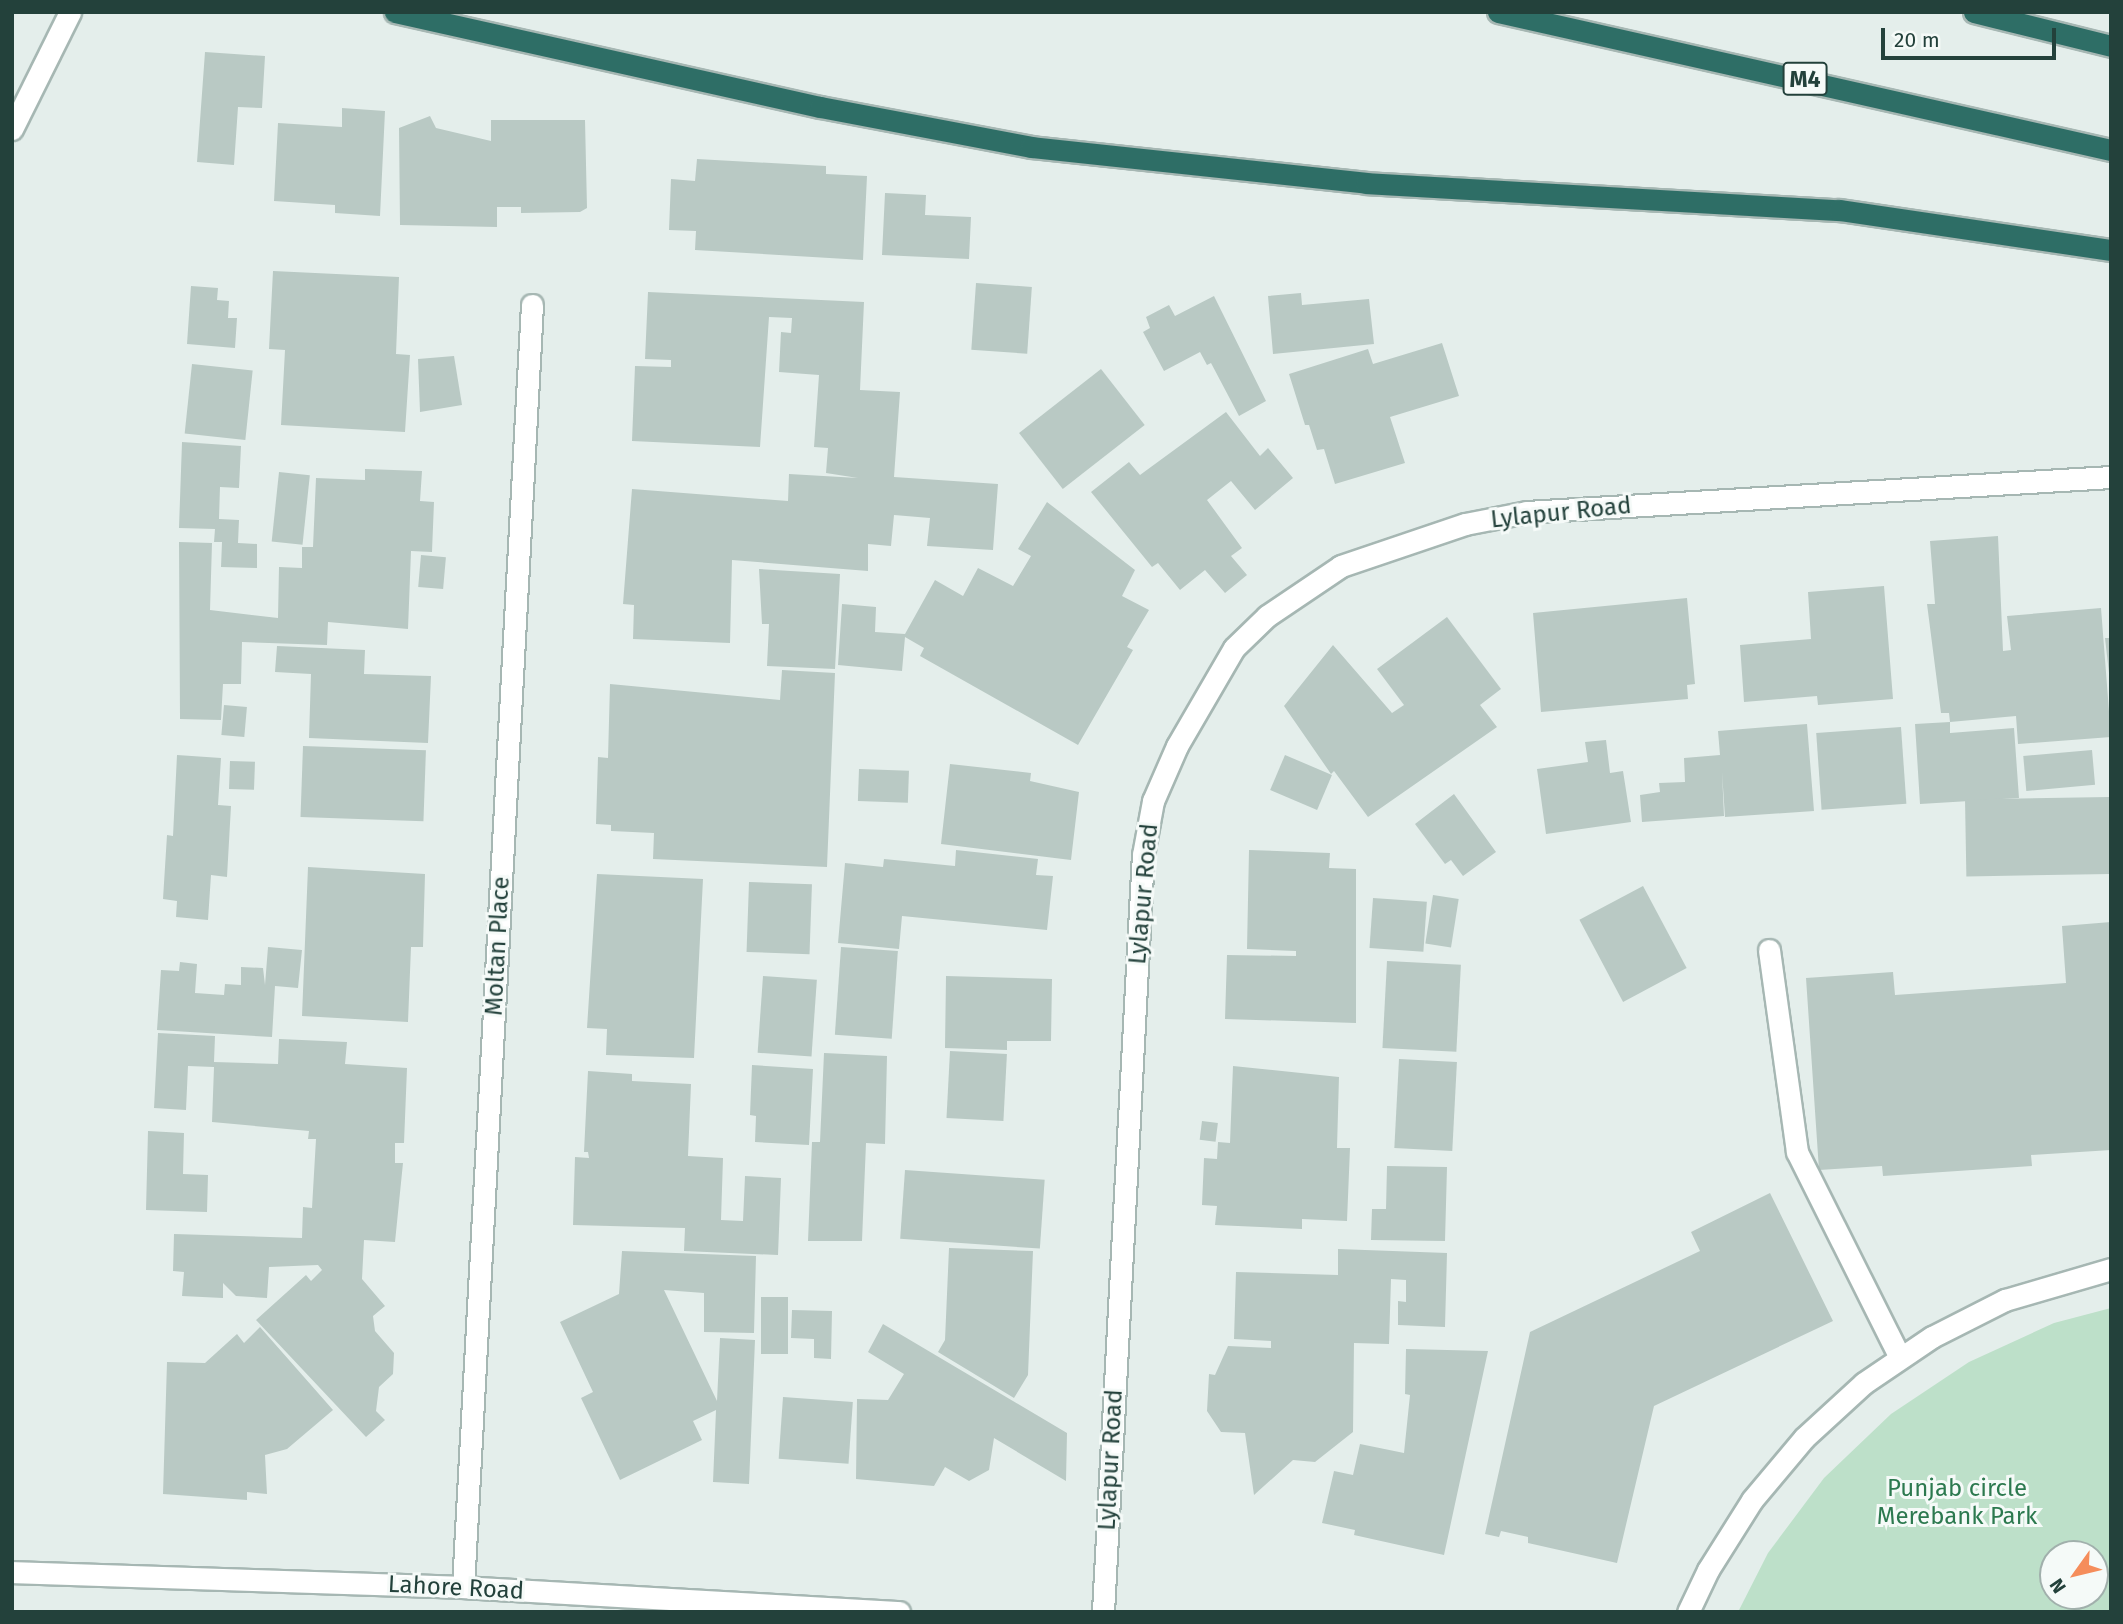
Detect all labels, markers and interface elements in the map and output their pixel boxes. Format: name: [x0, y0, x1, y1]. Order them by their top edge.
scale bar: [1885, 14, 2060, 58]
text: 20 m: [1894, 27, 1940, 53]
road number: M4: [1782, 60, 1828, 99]
street label: Lylapur Road: [1489, 491, 1633, 535]
street label: Lylapur Road: [1123, 822, 1165, 966]
street label: Moltan Place: [480, 876, 516, 1016]
street label: Lylapur Road: [1093, 1389, 1129, 1531]
park label: Punjab circle Merebank Park: [1877, 1475, 2037, 1531]
north arrow: [2039, 1540, 2109, 1610]
street label: Lahore Road: [387, 1570, 525, 1606]
text: N: [2045, 1574, 2071, 1598]

